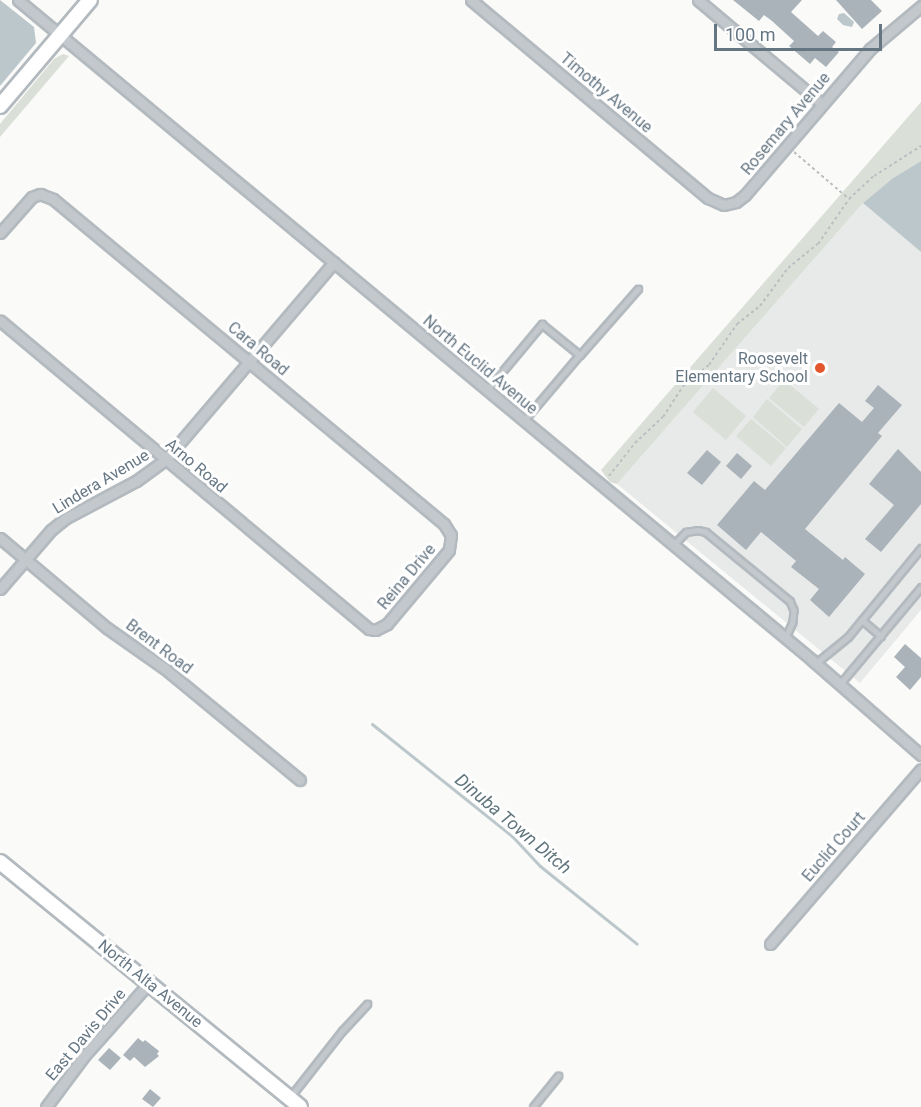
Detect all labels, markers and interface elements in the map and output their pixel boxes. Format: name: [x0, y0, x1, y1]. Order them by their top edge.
scale bar: [717, 12, 885, 50]
text: 100 m: [725, 24, 776, 45]
street label: Timothy Avenue: [556, 49, 656, 137]
street label: Rosemary Avenue: [738, 69, 834, 179]
street label: North Euclid Avenue: [419, 311, 541, 419]
street label: Cara Road: [224, 318, 292, 380]
place label: Roosevelt Elementary School: [675, 349, 808, 387]
marker: Roosevelt Elementary School: [813, 361, 827, 375]
street label: Arno Road: [161, 435, 231, 497]
street label: Lindera Avenue: [49, 446, 153, 518]
street label: Reina Drive: [374, 540, 440, 614]
street label: Brent Road: [122, 616, 196, 678]
water label: Dinuba Town Ditch: [450, 769, 576, 879]
street label: Euclid Court: [798, 808, 870, 886]
street label: North Alta Avenue: [94, 936, 206, 1032]
street label: East Davis Drive: [42, 985, 130, 1085]

